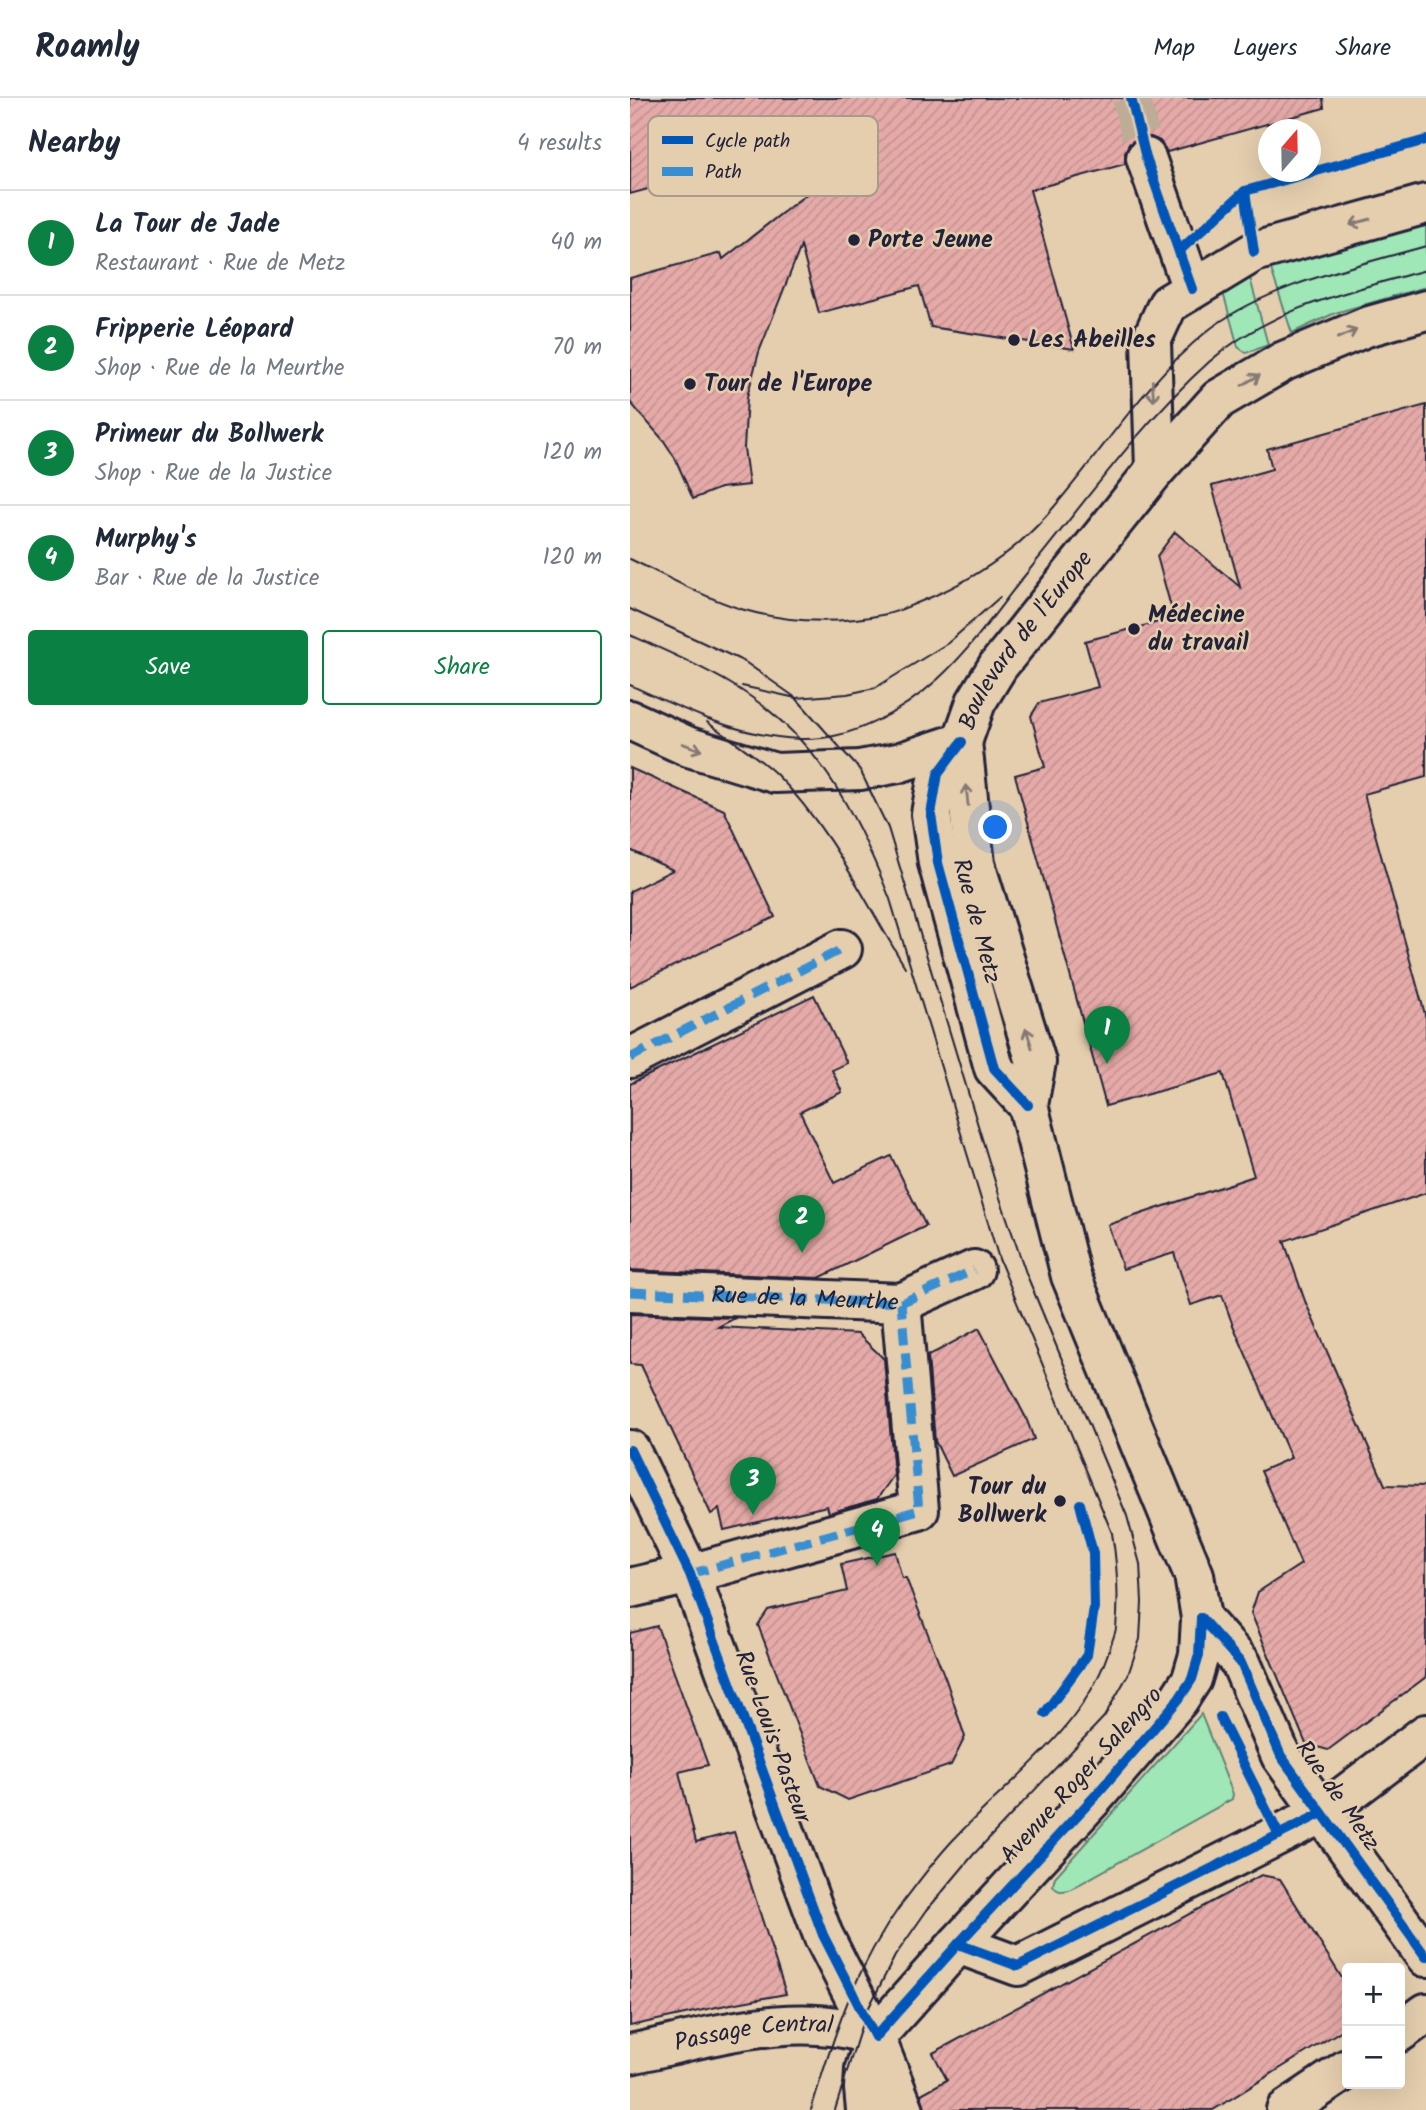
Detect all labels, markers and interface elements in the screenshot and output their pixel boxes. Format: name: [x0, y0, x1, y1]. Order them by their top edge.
text: Roamly: [35, 22, 140, 75]
text: Map: [1153, 29, 1195, 68]
text: Layers: [1233, 29, 1297, 68]
text: Share: [1335, 29, 1391, 68]
legend: [648, 116, 878, 196]
north arrow: [1258, 119, 1321, 182]
text: Nearby: [28, 120, 120, 168]
text: 4 results: [517, 126, 602, 162]
text: Cycle path: [705, 127, 790, 157]
text: Path: [705, 158, 742, 188]
text: La Tour de Jade: [95, 204, 280, 246]
one-way arrow: [1350, 217, 1372, 230]
place label: Porte Jeune: [868, 221, 993, 260]
text: 1: [48, 225, 54, 261]
text: 40 m: [550, 225, 602, 261]
marker: Porte Jeune: [846, 232, 862, 248]
text: Restaurant · Rue de Metz: [95, 246, 345, 282]
text: Fripperie Léopard: [95, 309, 293, 351]
place label: Les Abeilles: [1028, 321, 1156, 360]
one-way arrow: [1336, 327, 1357, 340]
text: 2: [44, 330, 58, 366]
text: 70 m: [552, 330, 602, 366]
marker: Les Abeilles: [1006, 332, 1022, 348]
text: Shop · Rue de la Meurthe: [95, 351, 344, 387]
place label: Tour de l'Europe: [704, 365, 873, 404]
one-way arrow: [1241, 373, 1261, 387]
marker: Tour de l'Europe: [682, 376, 698, 392]
one-way arrow: [1147, 379, 1160, 402]
text: Primeur du Bollwerk: [95, 414, 323, 456]
text: 3: [45, 435, 57, 471]
text: 120 m: [542, 435, 602, 471]
text: Shop · Rue de la Justice: [95, 456, 332, 492]
text: Murphy's: [95, 519, 197, 561]
text: 4: [45, 540, 57, 576]
text: 120 m: [542, 540, 602, 576]
street label: Boulevard de l'Europe: [948, 542, 1103, 735]
text: Bar · Rue de la Justice: [95, 561, 319, 597]
place label: Médecine du travail: [1148, 596, 1249, 663]
marker: Médecine du travail: [1126, 621, 1142, 637]
button: Save: [28, 630, 308, 705]
button: Share: [322, 630, 602, 705]
one-way arrow: [681, 742, 703, 754]
one-way arrow: [960, 784, 973, 807]
your location: [978, 810, 1012, 844]
street label: Rue de Metz: [941, 854, 1011, 988]
pin: 1: [1084, 1006, 1130, 1064]
one-way arrow: [1021, 1028, 1034, 1050]
pin: 2: [779, 1195, 825, 1253]
street label: Rue de la Meurthe: [710, 1276, 899, 1322]
pin: 3: [730, 1457, 776, 1515]
place label: Tour du Bollwerk: [958, 1468, 1047, 1535]
marker: Tour du Bollwerk: [1052, 1493, 1068, 1509]
pin: 4: [854, 1508, 900, 1566]
street label: Rue Louis Pasteur: [723, 1645, 822, 1831]
street label: Avenue Roger Salengro: [991, 1678, 1173, 1874]
street label: Rue de Metz: [1284, 1732, 1390, 1860]
map controls: [1342, 1963, 1405, 2089]
button: +: [1342, 1963, 1405, 2026]
street label: Passage Central: [670, 2005, 836, 2063]
button: −: [1342, 2026, 1405, 2089]

